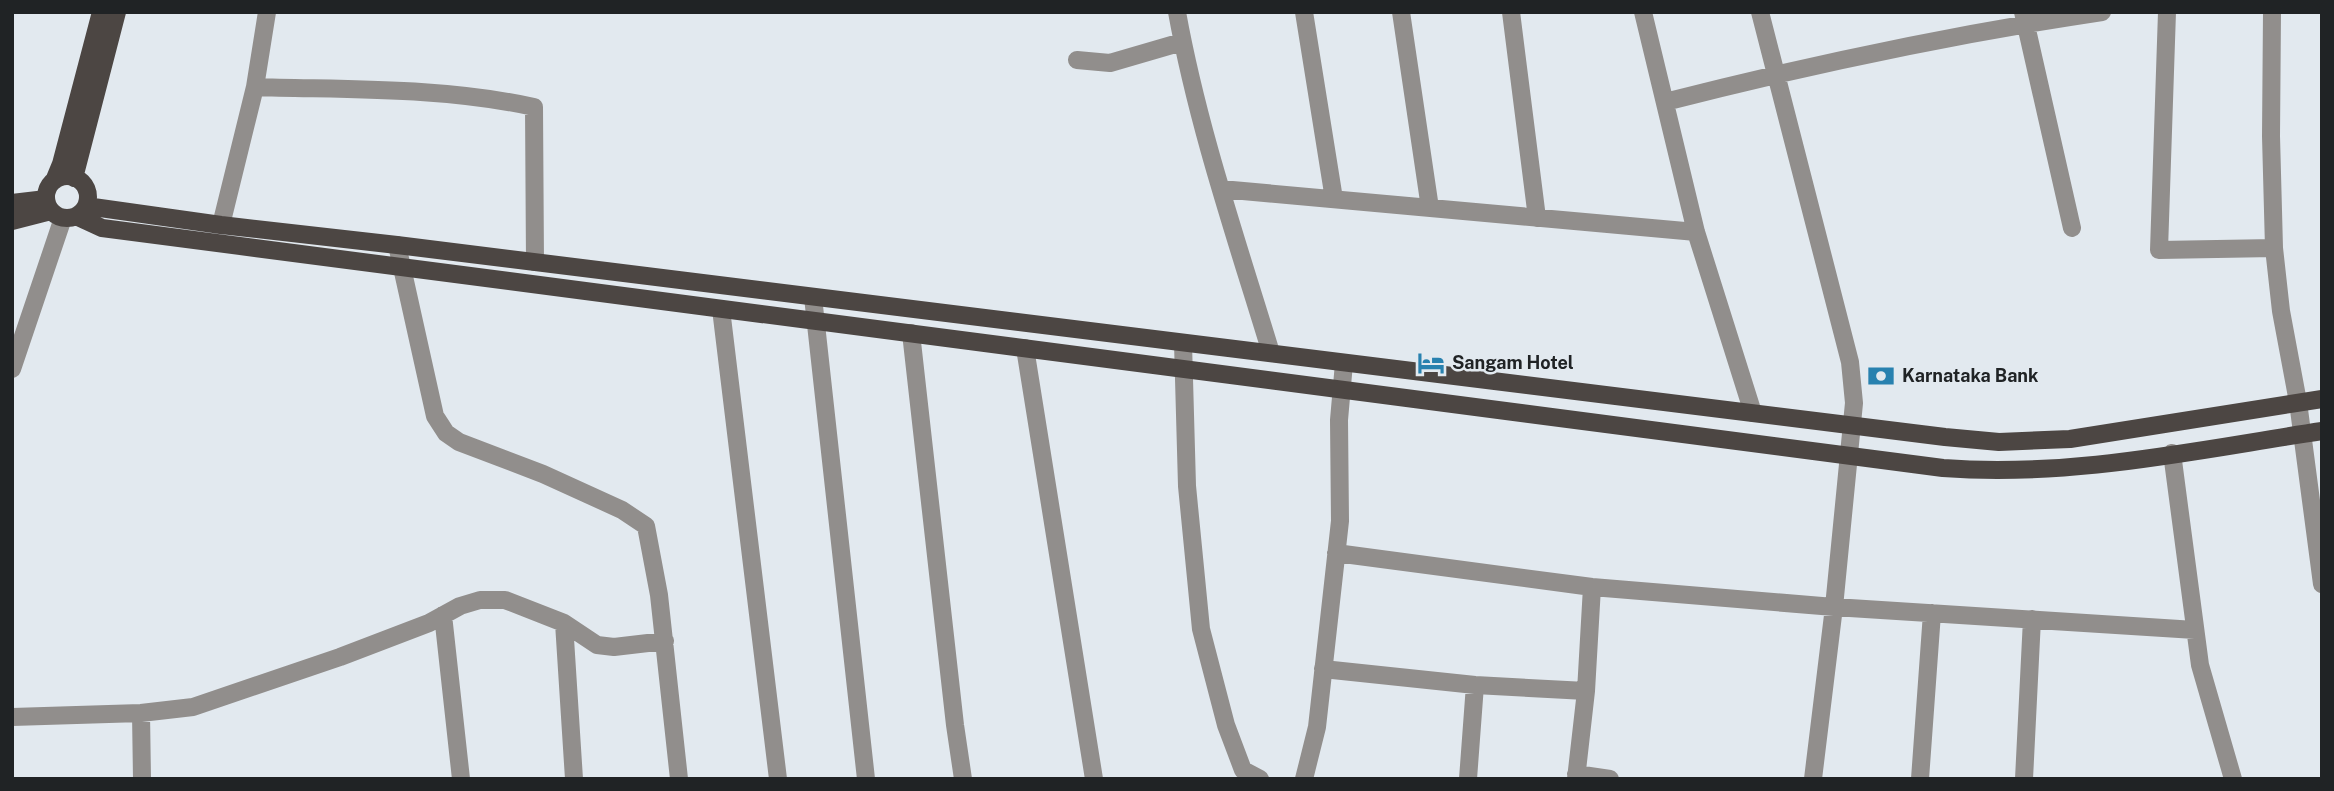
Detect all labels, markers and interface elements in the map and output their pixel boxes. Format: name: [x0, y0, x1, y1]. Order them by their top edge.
hotel icon: Sangam Hotel: [1416, 348, 1446, 378]
place label: Sangam Hotel: [1452, 352, 1574, 373]
bank icon: Karnataka Bank: [1866, 361, 1896, 391]
place label: Karnataka Bank: [1902, 365, 2039, 386]

